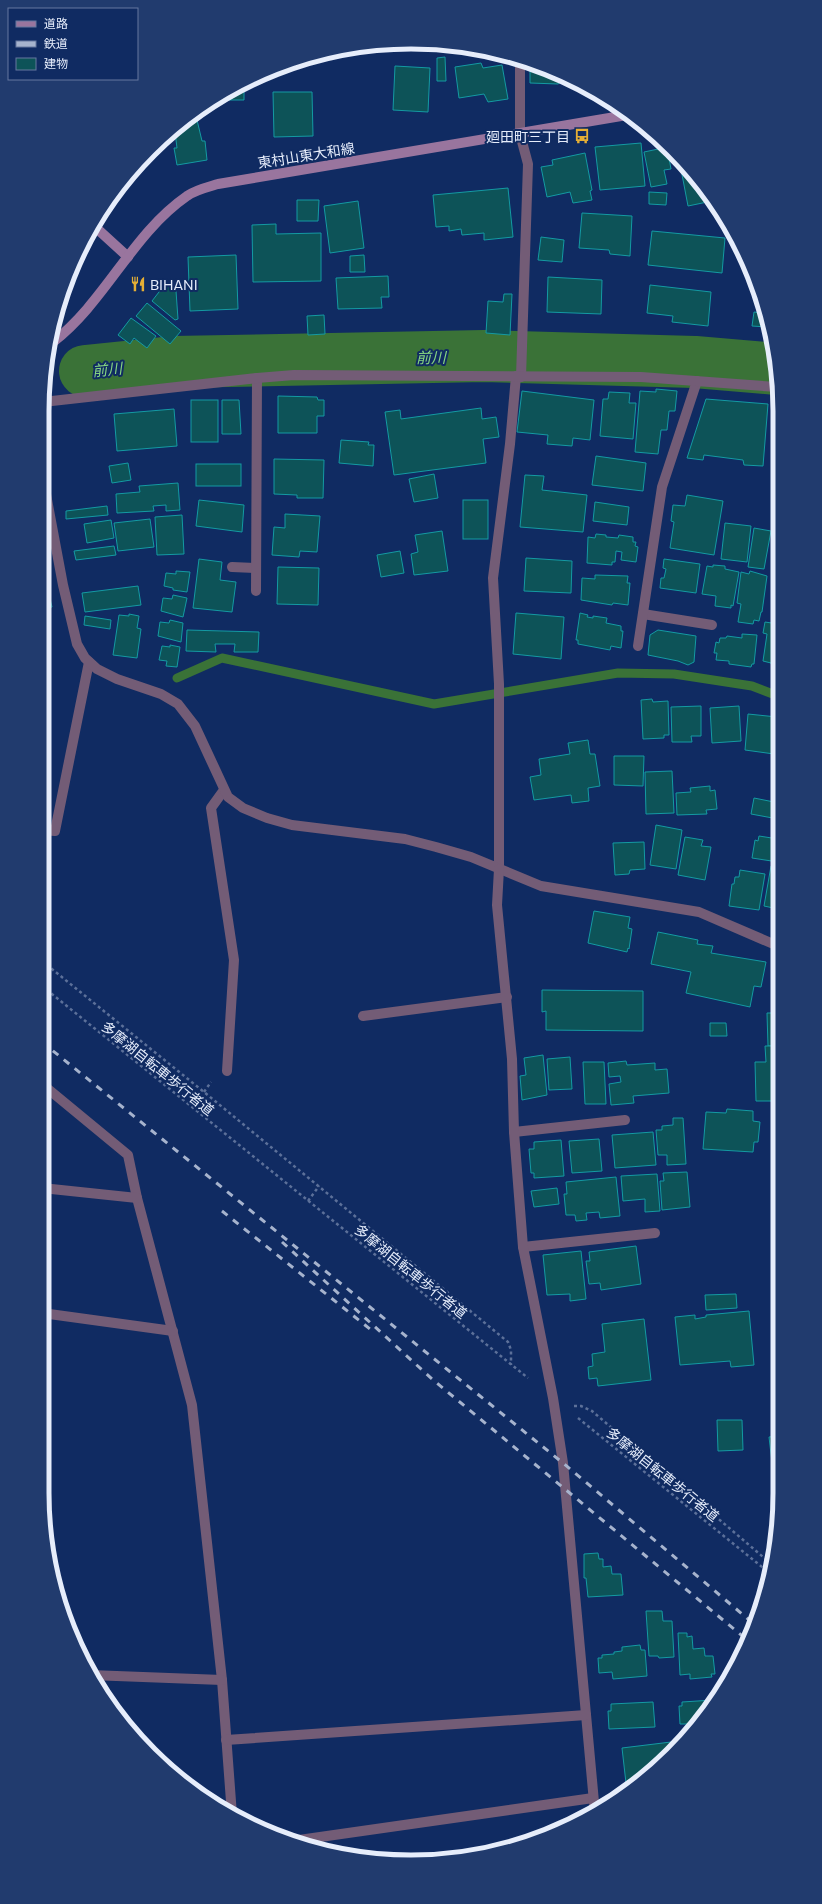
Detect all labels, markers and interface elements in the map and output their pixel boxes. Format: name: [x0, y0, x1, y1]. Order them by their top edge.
legend: [8, 8, 138, 80]
text: 道路: [44, 16, 68, 30]
text: 鉄道: [44, 36, 68, 50]
text: 建物: [44, 56, 68, 70]
bus stop icon: 廻田町三丁目: [573, 127, 591, 145]
place label: 廻田町三丁目: [486, 128, 570, 145]
street label: 東村山東大和線: [256, 139, 356, 171]
restaurant icon: BIHANI: [129, 275, 147, 293]
place label: BIHANI: [150, 276, 198, 293]
water label: 前川: [416, 348, 448, 366]
water label: 前川: [91, 358, 125, 380]
street label: 多摩湖自転車歩行者道: [98, 1017, 218, 1119]
street label: 多摩湖自転車歩行者道: [351, 1220, 471, 1322]
street label: 多摩湖自転車歩行者道: [603, 1423, 723, 1525]

